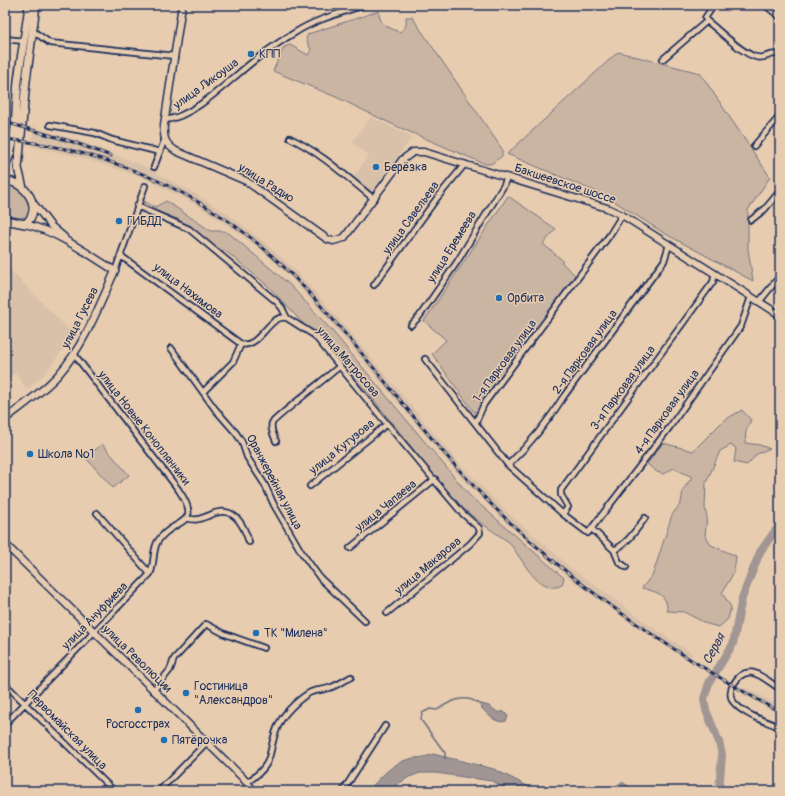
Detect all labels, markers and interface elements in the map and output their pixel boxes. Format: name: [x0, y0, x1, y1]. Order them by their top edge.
place label: КПП: [259, 47, 280, 62]
marker: КПП: [246, 49, 256, 59]
street label: улица Ликоуша: [170, 55, 242, 113]
street label: улица Радио: [234, 159, 297, 206]
place label: Берёзка: [384, 160, 427, 175]
street label: Бакшеевское шоссе: [513, 161, 618, 207]
marker: Берёзка: [371, 162, 381, 172]
street label: улица Савельева: [379, 178, 443, 258]
street label: улица Еремеева: [424, 208, 480, 286]
place label: ГИБДД: [127, 214, 162, 229]
marker: ГИБДД: [114, 216, 124, 226]
street label: улица Нахимова: [150, 259, 226, 322]
street label: улица Гусева: [58, 284, 102, 352]
place label: Орбита: [507, 291, 545, 306]
marker: Орбита: [494, 293, 504, 303]
street label: 2-я Парковая улица: [549, 307, 621, 397]
street label: 1-я Парковая улица: [470, 316, 540, 405]
street label: улица Матросова: [313, 323, 383, 401]
street label: 3-я Парковая улица: [587, 343, 659, 433]
street label: 4-я Парковая улица: [631, 366, 703, 457]
street label: улица Новые Коноплянники: [94, 367, 194, 489]
street label: улица Кутузова: [306, 416, 378, 478]
street label: Оранжерейная улица: [243, 432, 306, 532]
place label: Школа №1: [38, 447, 94, 462]
marker: Школа №1: [25, 449, 35, 459]
street label: улица Чапаева: [352, 477, 420, 536]
street label: улица Макарова: [391, 534, 465, 599]
street label: улица Ануфриева: [58, 579, 131, 654]
street label: улица Революции: [98, 621, 175, 696]
place label: ТК "Милена": [264, 626, 328, 641]
marker: ТК "Милена": [251, 628, 261, 638]
water label: Серая: [699, 629, 730, 667]
place label: Гостиница "Александров": [194, 679, 273, 708]
street label: Первомайская улица: [24, 687, 110, 773]
marker: Гостиница "Александров": [181, 688, 191, 698]
marker: Росгосстрах: [133, 705, 143, 715]
place label: Росгосстрах: [106, 717, 170, 732]
place label: Пятёрочка: [172, 733, 228, 748]
marker: Пятёрочка: [159, 735, 169, 745]

